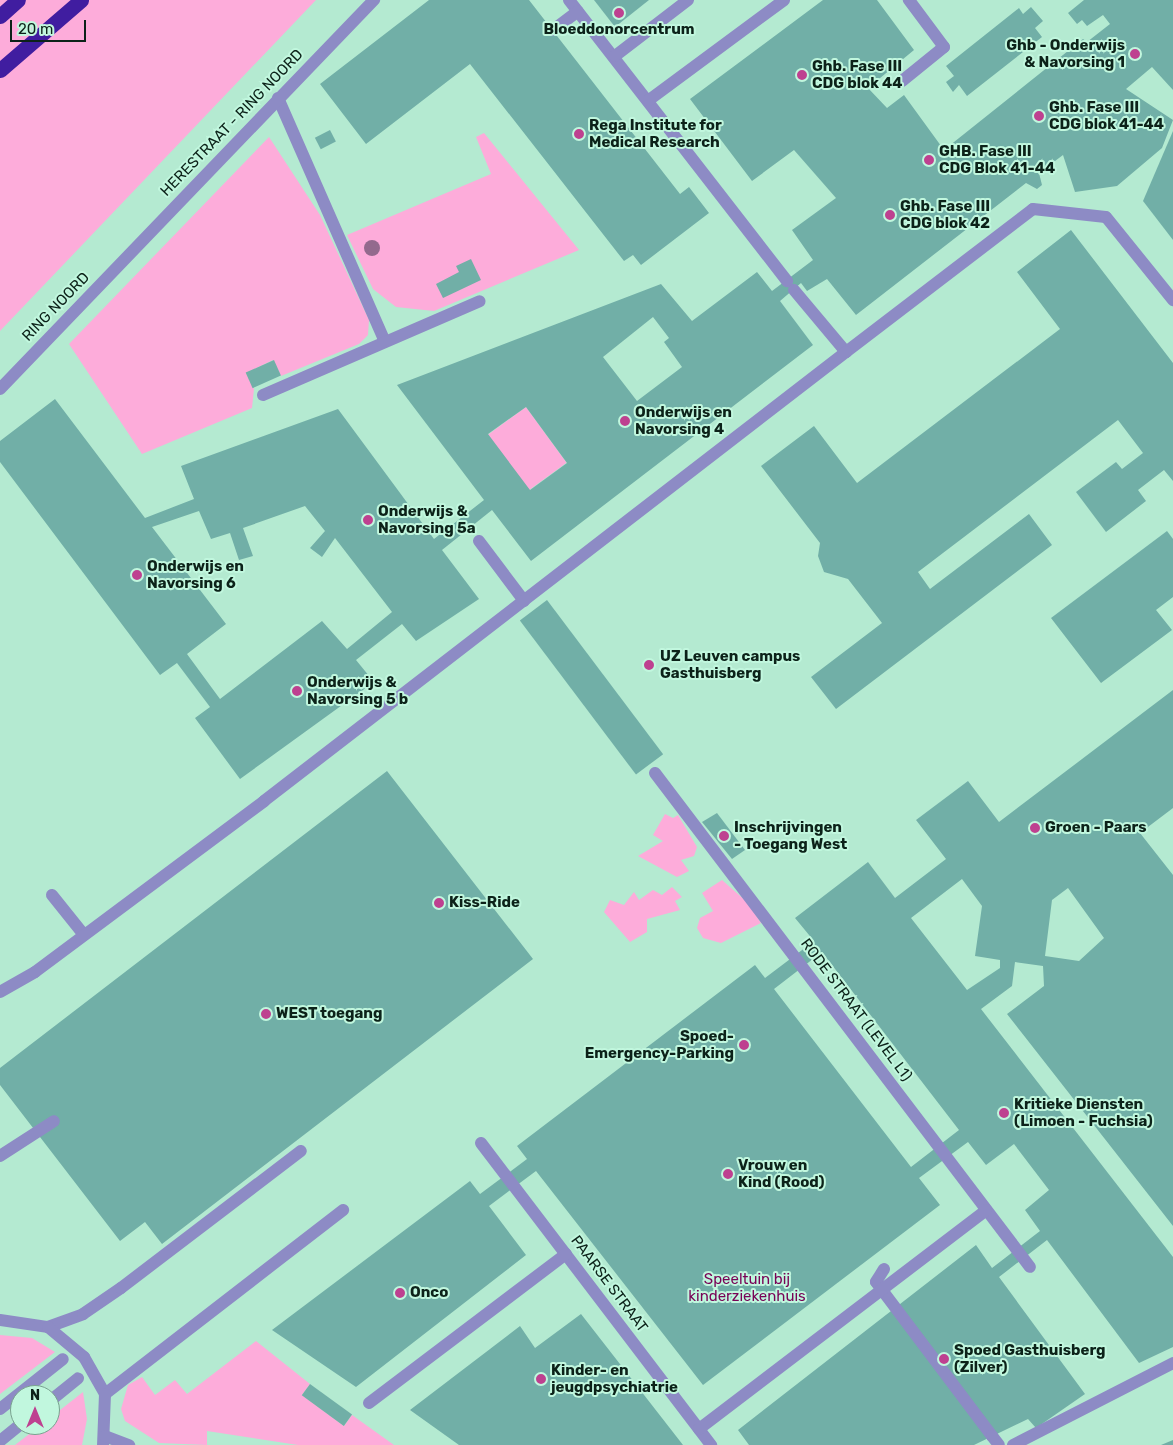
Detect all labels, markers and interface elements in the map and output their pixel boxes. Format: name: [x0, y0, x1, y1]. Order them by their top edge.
marker: Bloeddonorcentrum: [613, 7, 625, 19]
scale bar: [12, 10, 89, 42]
text: 20 m: [18, 20, 53, 38]
place label: Bloeddonorcentrum: [543, 21, 695, 39]
place label: Ghb - Onderwijs & Navorsing 1: [1006, 36, 1125, 71]
street label: HERESTRAAT - RING NOORD: [157, 46, 307, 200]
marker: Ghb - Onderwijs & Navorsing 1: [1129, 48, 1141, 60]
place label: Ghb. Fase III CDG blok 44: [812, 57, 903, 92]
marker: Ghb. Fase III CDG blok 44: [796, 69, 808, 81]
place label: Ghb. Fase III CDG blok 41-44: [1049, 98, 1164, 133]
marker: Ghb. Fase III CDG blok 41-44: [1033, 110, 1045, 122]
place label: Rega Institute for Medical Research: [589, 116, 722, 151]
marker: Rega Institute for Medical Research: [573, 128, 585, 140]
place label: GHB. Fase III CDG Blok 41-44: [939, 142, 1055, 177]
marker: GHB. Fase III CDG Blok 41-44: [923, 154, 935, 166]
place label: Ghb. Fase III CDG blok 42: [900, 197, 990, 232]
marker: Ghb. Fase III CDG blok 42: [884, 209, 896, 221]
street label: RING NOORD: [19, 269, 93, 345]
place label: Onderwijs en Navorsing 4: [635, 403, 732, 438]
marker: Onderwijs en Navorsing 4: [619, 415, 631, 427]
place label: Onderwijs & Navorsing 5a: [378, 502, 475, 537]
marker: Onderwijs & Navorsing 5a: [362, 514, 374, 526]
place label: Onderwijs en Navorsing 6: [147, 557, 244, 592]
marker: Onderwijs en Navorsing 6: [131, 569, 143, 581]
place label: UZ Leuven campus Gasthuisberg: [660, 647, 800, 682]
marker: UZ Leuven campus Gasthuisberg: [642, 658, 656, 672]
place label: Onderwijs & Navorsing 5 b: [307, 673, 408, 708]
marker: Onderwijs & Navorsing 5 b: [291, 685, 303, 697]
place label: Inschrijvingen - Toegang West: [734, 818, 848, 853]
place label: Groen - Paars: [1045, 819, 1147, 837]
marker: Groen - Paars: [1029, 822, 1041, 834]
marker: Inschrijvingen - Toegang West: [718, 830, 730, 842]
place label: Kiss-Ride: [449, 894, 520, 912]
marker: Kiss-Ride: [433, 897, 445, 909]
street label: RODE STRAAT (LEVEL L1): [796, 935, 916, 1085]
place label: WEST toegang: [276, 1005, 383, 1023]
marker: WEST toegang: [260, 1008, 272, 1020]
place label: Spoed- Emergency-Parking: [585, 1027, 734, 1062]
marker: Spoed- Emergency-Parking: [738, 1039, 750, 1051]
place label: Kritieke Diensten (Limoen - Fuchsia): [1014, 1095, 1153, 1130]
marker: Kritieke Diensten (Limoen - Fuchsia): [998, 1107, 1010, 1119]
place label: Vrouw en Kind (Rood): [738, 1156, 825, 1191]
marker: Vrouw en Kind (Rood): [722, 1168, 734, 1180]
street label: PAARSE STRAAT: [567, 1232, 651, 1336]
park label: Speeltuin bij kinderziekenhuis: [688, 1270, 806, 1305]
place label: Onco: [410, 1284, 448, 1302]
marker: Onco: [394, 1287, 406, 1299]
place label: Spoed Gasthuisberg (Zilver): [954, 1341, 1106, 1376]
marker: Spoed Gasthuisberg (Zilver): [938, 1353, 950, 1365]
place label: Kinder- en jeugdpsychiatrie: [551, 1361, 678, 1396]
marker: Kinder- en jeugdpsychiatrie: [535, 1373, 547, 1385]
north arrow: [10, 1385, 60, 1435]
text: N: [30, 1387, 40, 1404]

